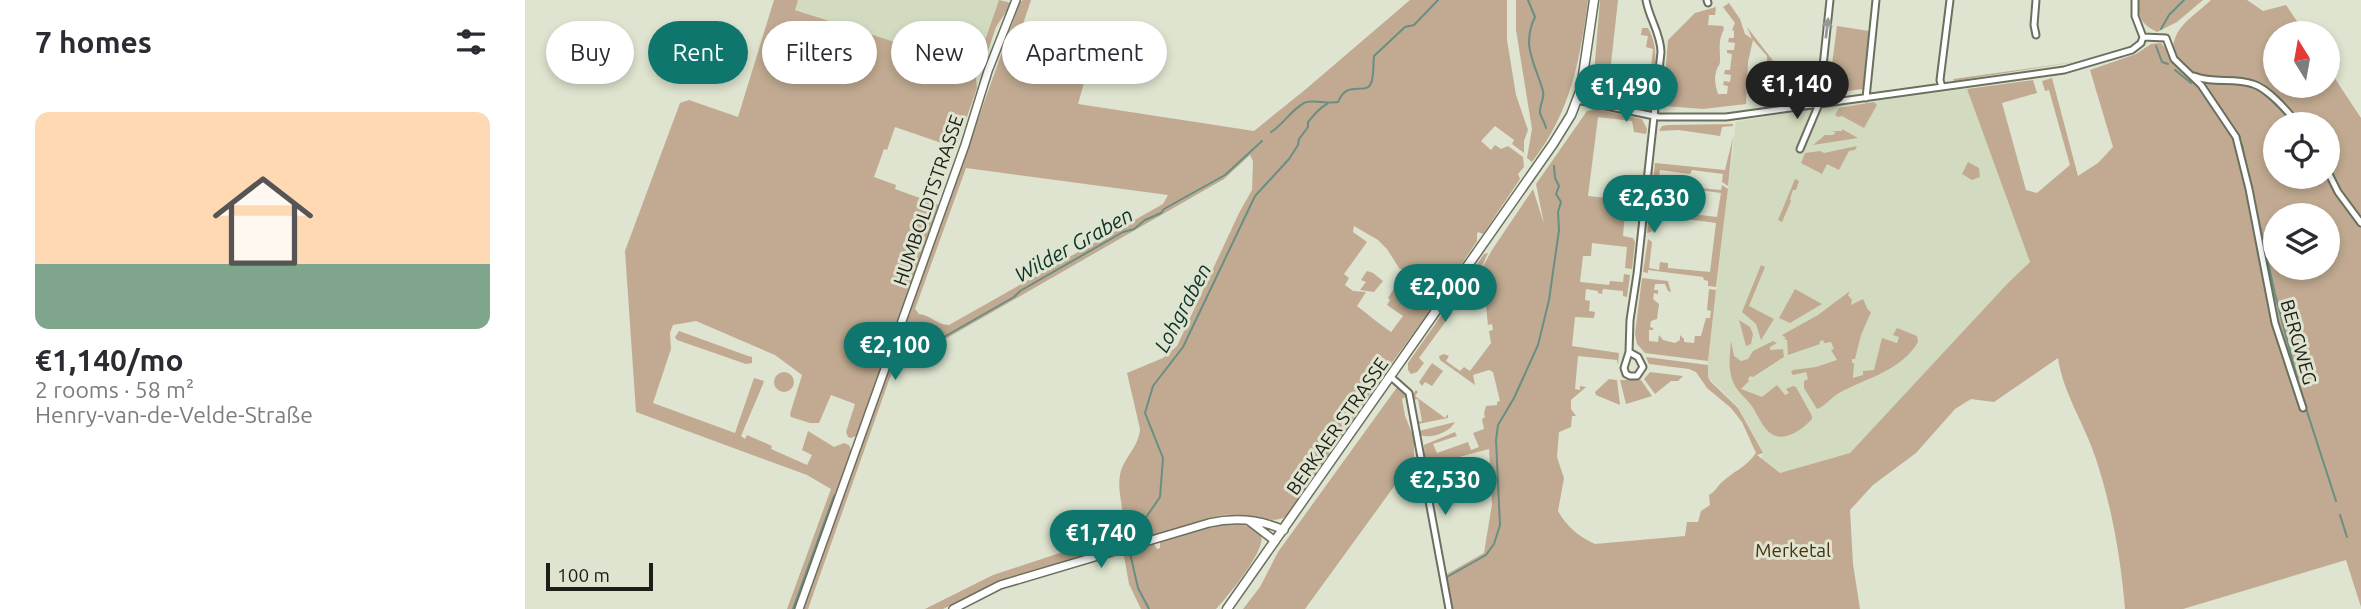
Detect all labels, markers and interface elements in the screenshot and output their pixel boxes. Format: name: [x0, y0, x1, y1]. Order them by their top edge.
one-way arrow: [1822, 17, 1833, 39]
chip: Buy: [546, 21, 634, 84]
chip: Rent: [648, 21, 748, 84]
chip: Filters: [762, 21, 877, 84]
chip: New: [891, 21, 988, 84]
chip: Apartment: [1002, 21, 1167, 84]
north arrow: [2263, 21, 2340, 98]
map controls: [2263, 21, 2340, 280]
icon: filters: [452, 23, 490, 61]
text: 7 homes: [35, 25, 152, 59]
pin: €1,140: [1740, 61, 1854, 121]
pin: €1,490: [1569, 64, 1683, 124]
text: €1,140: [1762, 71, 1832, 96]
text: €1,490: [1591, 74, 1661, 99]
street label: HUMBOLDTSTRASSE: [888, 112, 968, 288]
button: locate: [2263, 112, 2340, 189]
icon: home: [200, 158, 326, 284]
pin: €2,630: [1597, 176, 1711, 235]
text: €2,630: [1619, 185, 1689, 210]
water label: Wilder Graben: [1010, 202, 1137, 286]
button: layers: [2263, 203, 2340, 280]
water label: Lohgraben: [1149, 259, 1215, 356]
pin: €2,000: [1388, 264, 1502, 324]
text: €2,000: [1410, 274, 1480, 299]
street label: BERGWEG: [2276, 297, 2322, 387]
pin: €2,100: [838, 322, 952, 382]
text: €2,100: [860, 332, 930, 357]
text: €1,140/mo: [35, 343, 184, 377]
street label: BERKAER STRASSE: [1282, 353, 1392, 499]
text: 2 rooms · 58 m²: [35, 377, 194, 402]
text: Henry-van-de-Velde-Straße: [35, 402, 313, 427]
pin: €2,530: [1388, 458, 1502, 517]
text: €2,530: [1410, 467, 1480, 492]
pin: €1,740: [1044, 510, 1158, 570]
text: €1,740: [1066, 520, 1136, 545]
park label: Merketal: [1755, 539, 1831, 561]
scale bar: [546, 560, 653, 592]
text: 100 m: [557, 564, 610, 586]

